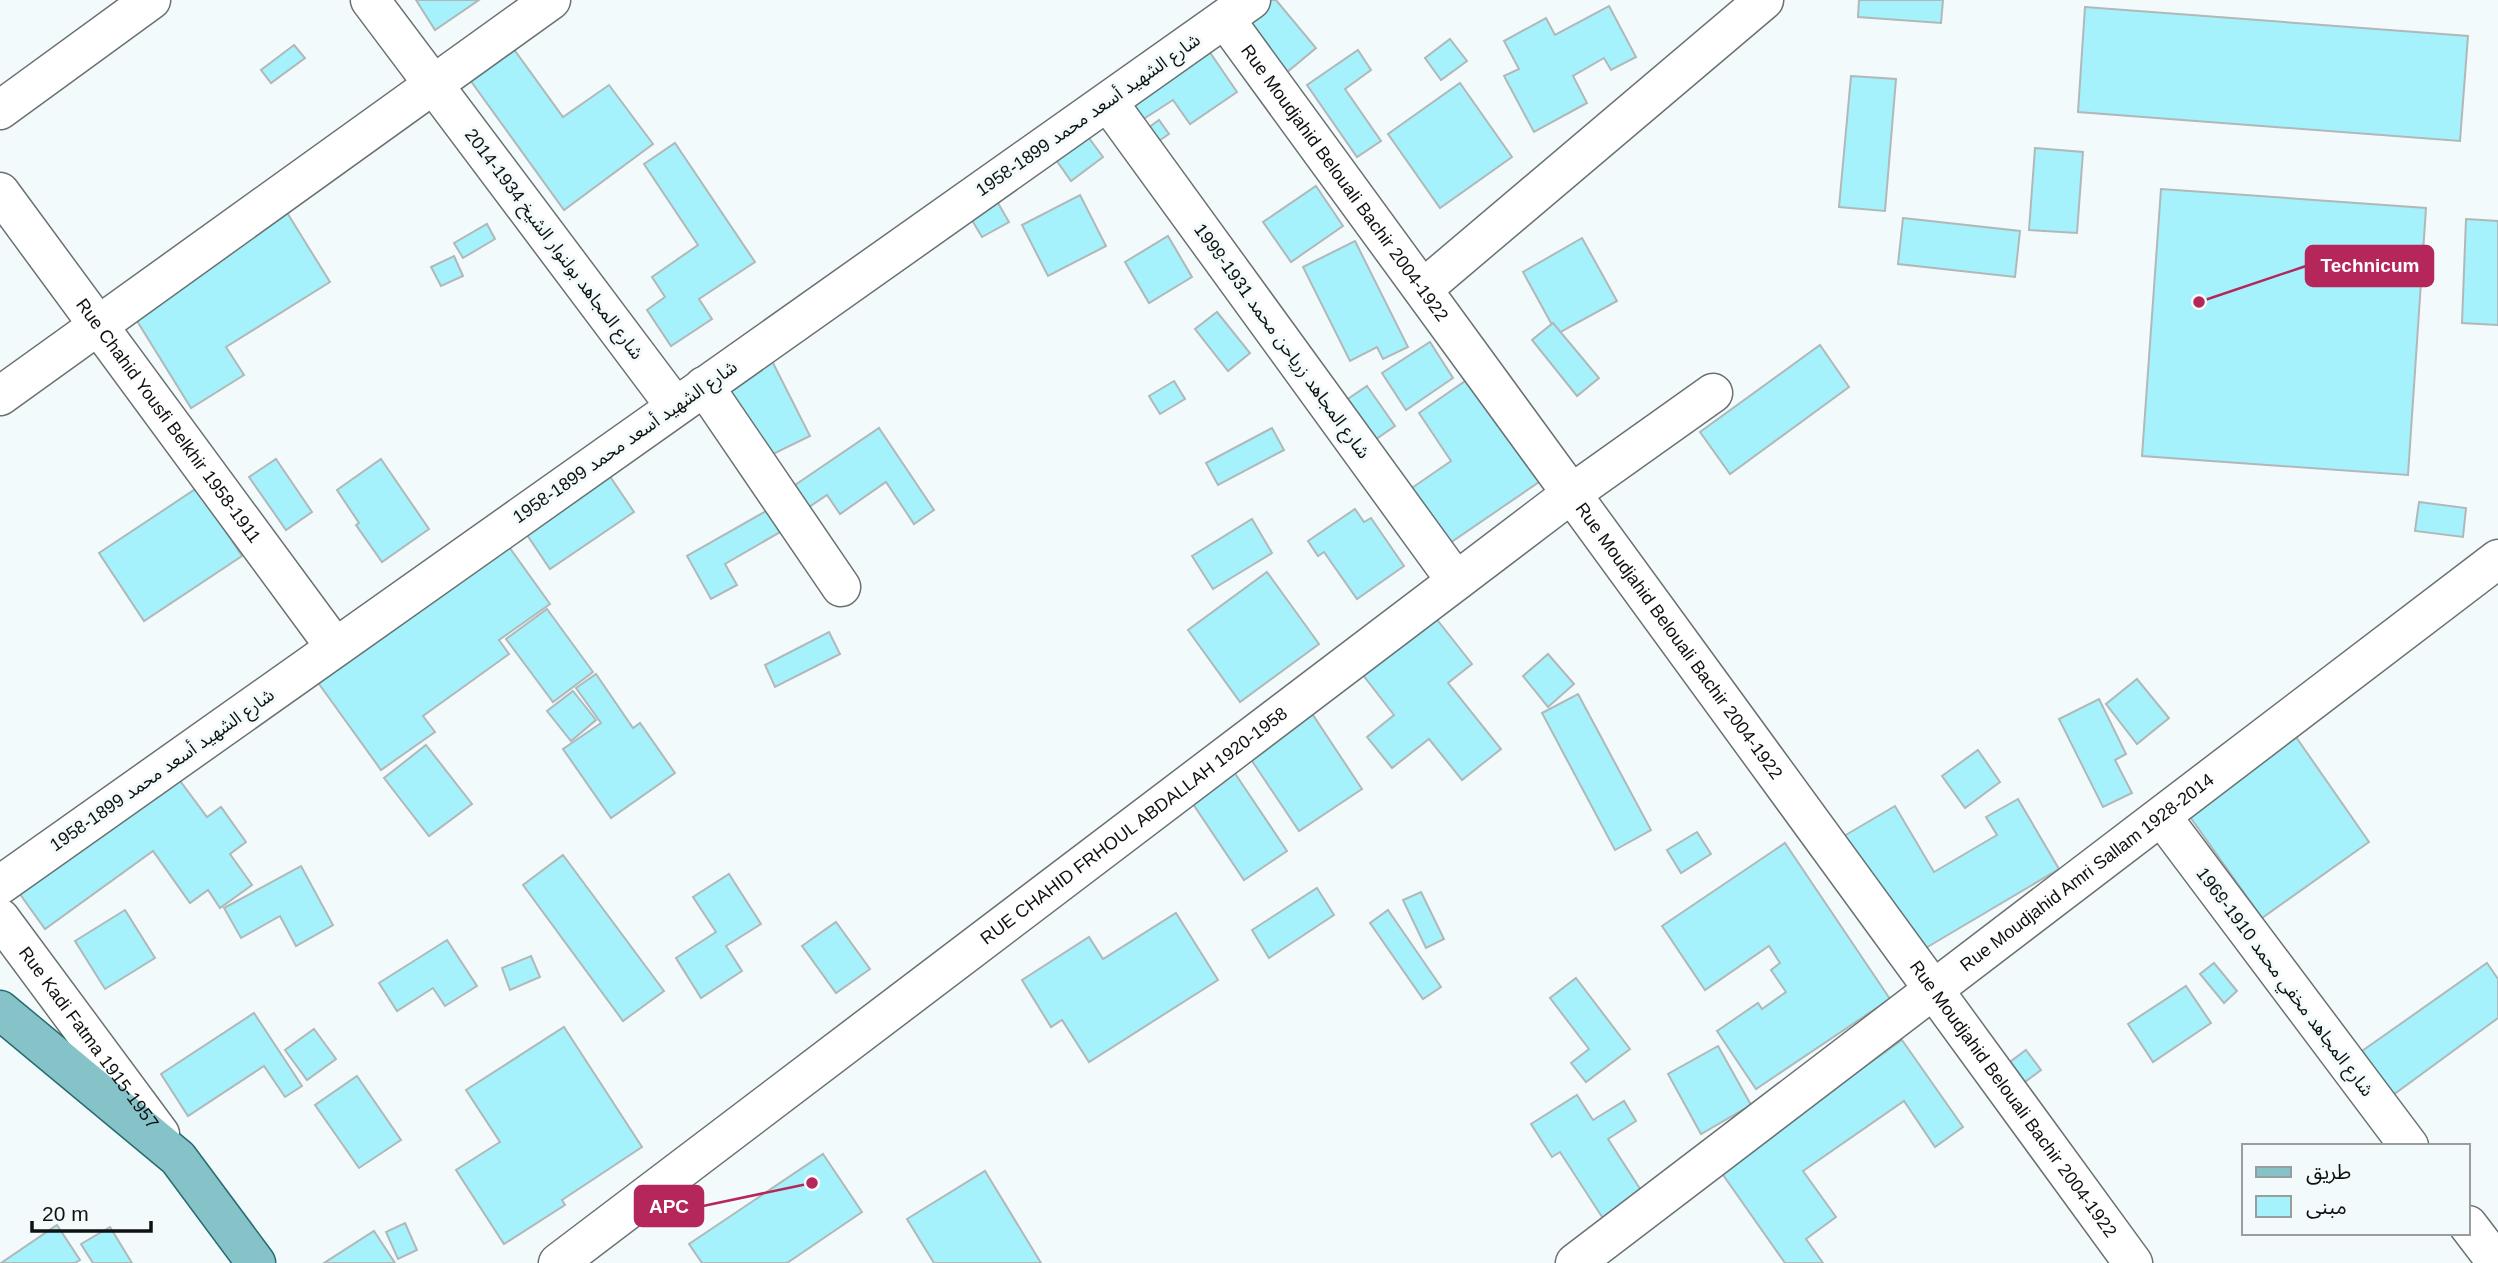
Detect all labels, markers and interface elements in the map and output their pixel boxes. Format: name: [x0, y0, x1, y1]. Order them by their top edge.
street label: شارع الشهيد أسعد محمد 1899-1958: [971, 29, 1206, 204]
street label: Rue Moudjahid Belouali Bachir 2004-1922: [1237, 41, 1452, 325]
street label: شارع المجاهد بولنوار الشيخ 1934-2014: [458, 125, 647, 366]
street label: شارع المجاهد زرياحن محمد 1931-1999: [1187, 220, 1374, 465]
callout: Technicum: [2306, 246, 2433, 286]
text: Technicum: [2321, 255, 2419, 276]
street label: Rue Chahid Yousfi Belkhir 1958-1911: [72, 295, 265, 547]
street label: شارع الشهيد أسعد محمد 1899-1958: [508, 356, 743, 531]
street label: Rue Moudjahid Belouali Bachir 2004-1922: [1571, 499, 1787, 783]
street label: شارع الشهيد أسعد محمد 1899-1958: [45, 684, 280, 859]
street label: RUE CHAHID FRHOUL ABDALLAH 1920-1958: [977, 703, 1291, 949]
street label: Rue Moudjahid Amri Sallam 1928-2014: [1956, 769, 2218, 975]
street label: شارع المجاهد مخفي محمد 1910-1969: [2189, 864, 2378, 1103]
street label: Rue Kadi Fatma 1915-1957: [15, 943, 163, 1133]
street label: Rue Moudjahid Belouali Bachir 2004-1922: [1906, 957, 2121, 1241]
legend: [2242, 1144, 2470, 1235]
text: طريق: [2306, 1160, 2351, 1185]
callout: APC: [635, 1186, 703, 1226]
scale bar: [32, 1190, 150, 1234]
text: مبنى: [2306, 1195, 2347, 1219]
text: APC: [649, 1196, 689, 1217]
text: 20 m: [42, 1202, 89, 1225]

